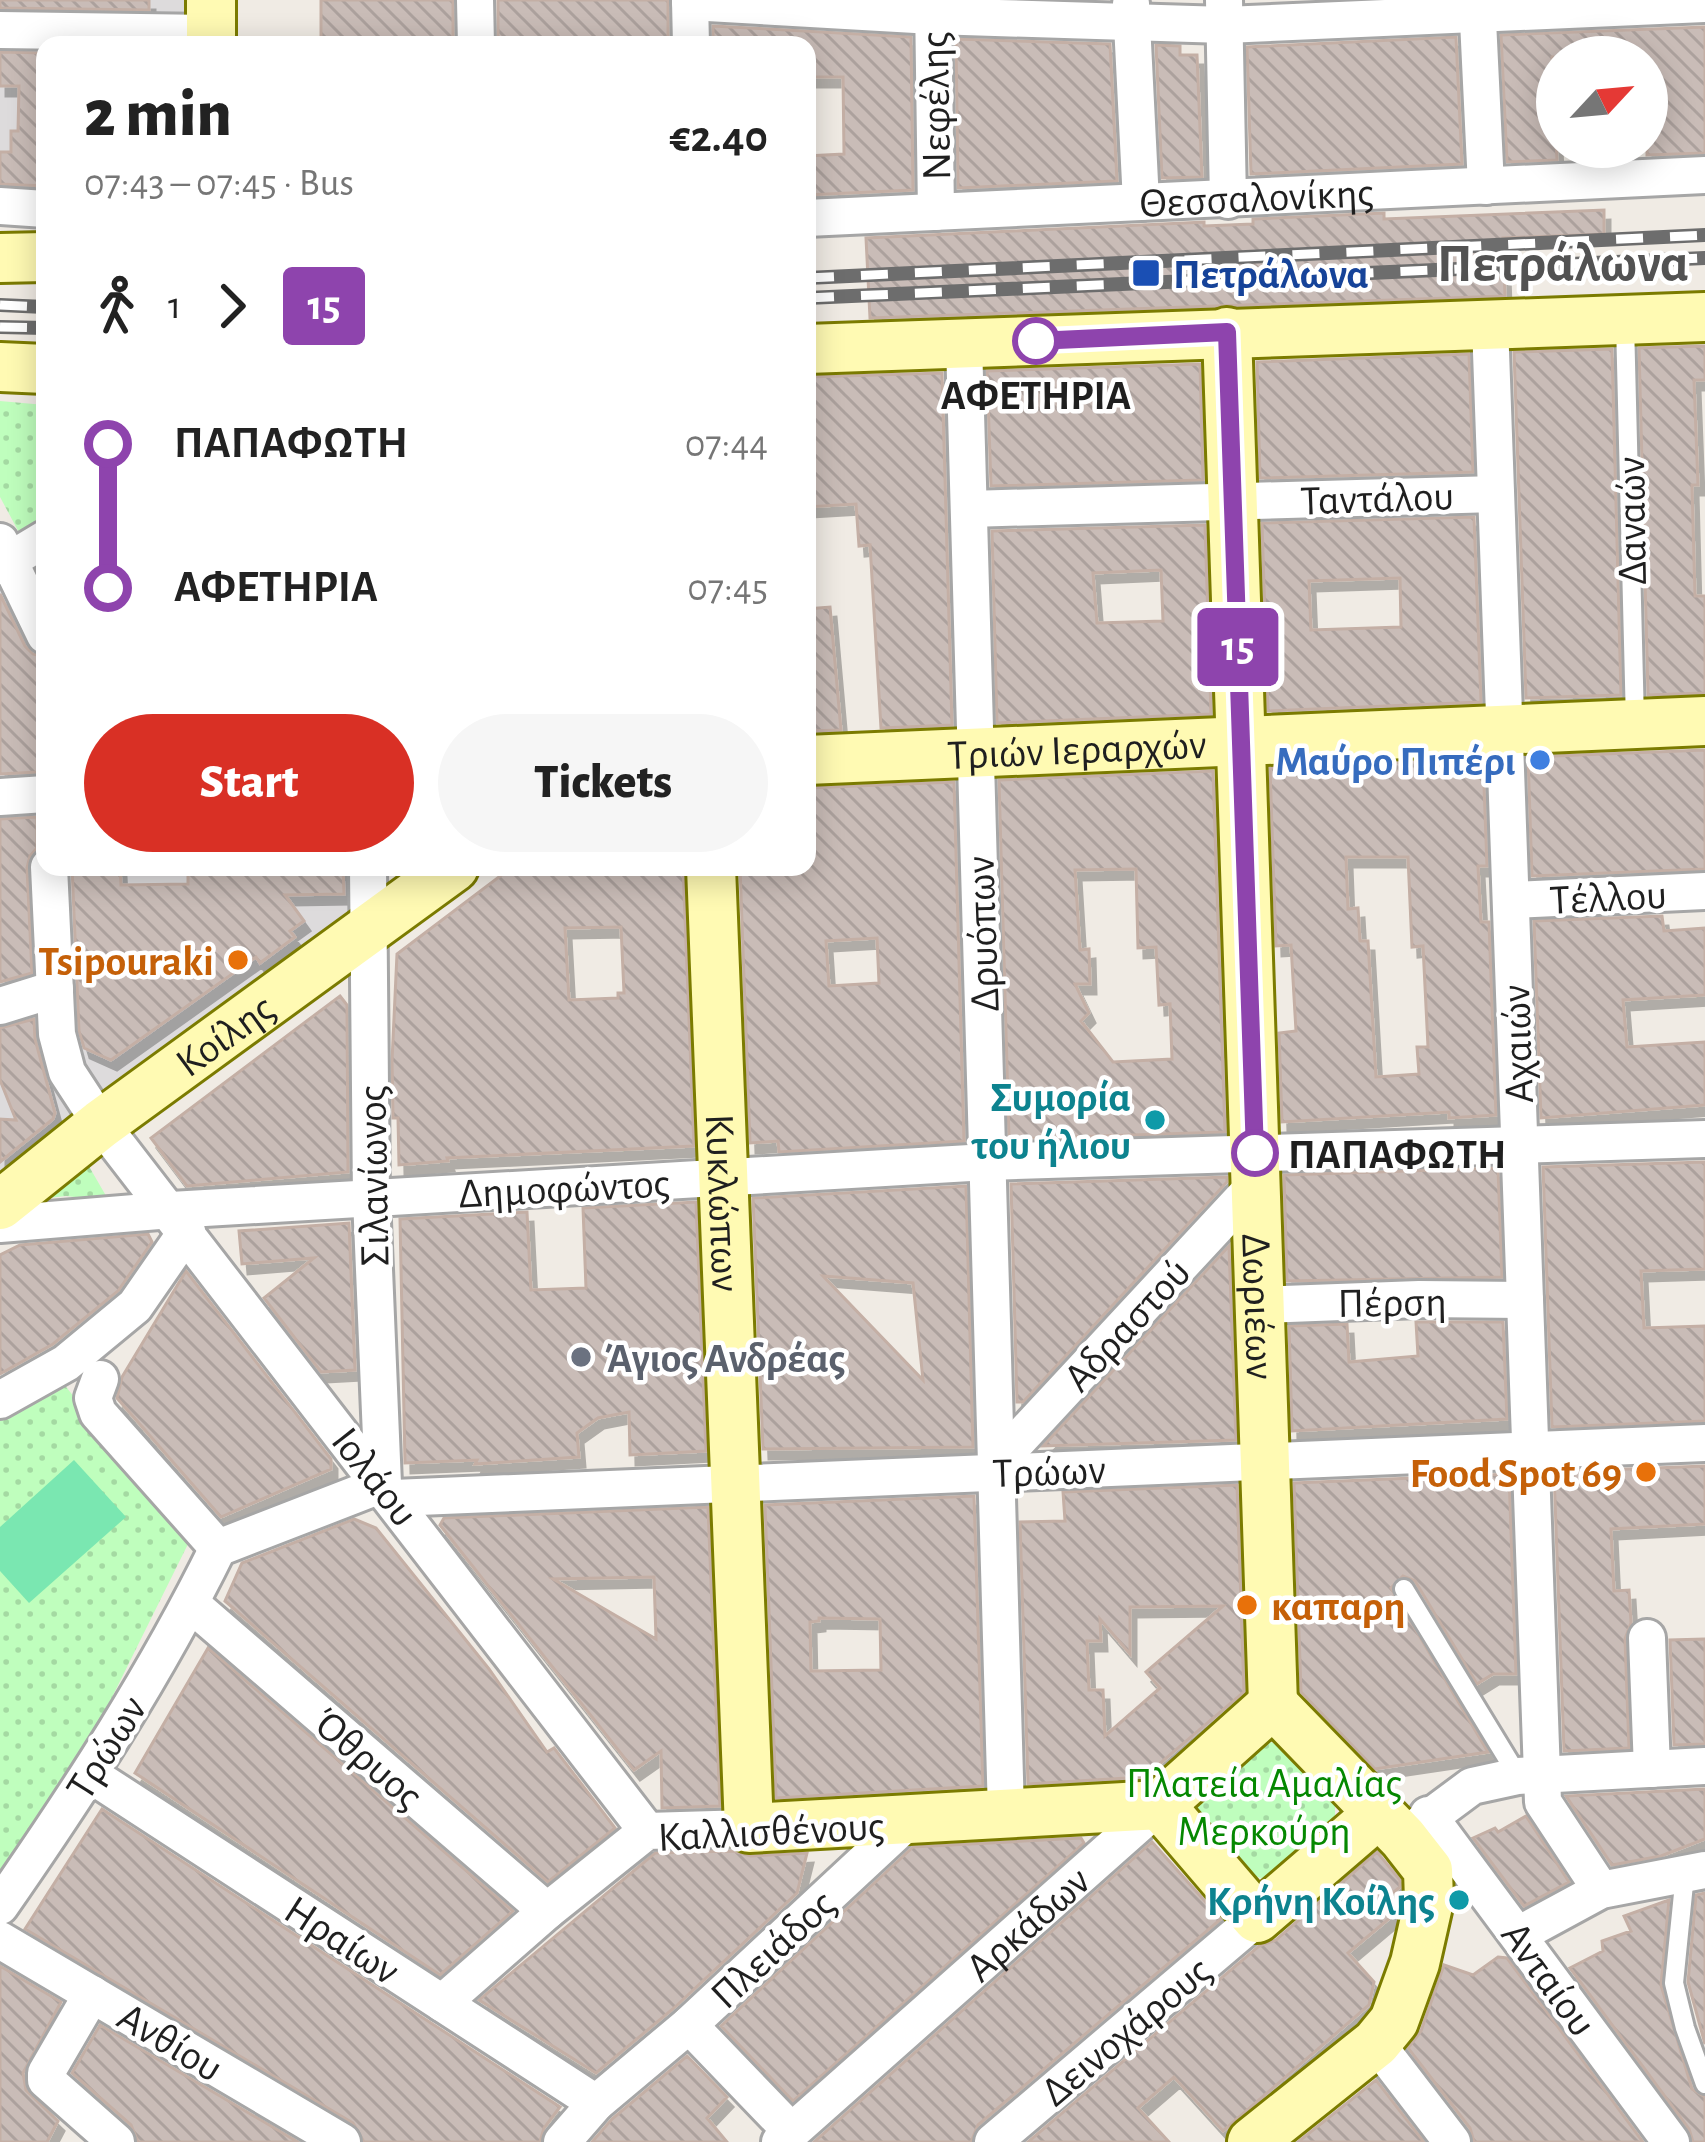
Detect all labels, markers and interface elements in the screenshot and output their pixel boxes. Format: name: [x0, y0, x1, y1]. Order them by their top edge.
street label: Νεφέλης: [914, 31, 958, 181]
north arrow: [1536, 36, 1668, 168]
map controls: [1536, 36, 1668, 168]
text: 2 min: [84, 82, 232, 148]
text: €2.40: [669, 115, 768, 160]
text: 07:43 – 07:45 · Bus: [84, 164, 354, 203]
street label: Θεσσαλονίκης: [1139, 172, 1375, 225]
district label: Πετράλωνα: [1437, 238, 1689, 292]
place label: Πετράλωνα: [1173, 254, 1369, 296]
marker: Πετράλωνα: [1130, 257, 1162, 289]
icon: walk: [84, 273, 150, 339]
icon: forward: [199, 273, 265, 339]
text: 15: [307, 285, 341, 327]
text: 1: [168, 287, 181, 326]
marker: ΑΦΕΤΗΡΙΑ: [1014, 319, 1058, 363]
place label: ΑΦΕΤΗΡΙΑ: [941, 375, 1131, 417]
text: ΠΑΠΑΦΩΤΗ: [174, 421, 408, 466]
text: 07:44: [685, 425, 768, 464]
street label: Δαναών: [1610, 456, 1654, 586]
street label: Ταντάλου: [1299, 475, 1455, 523]
text: ΑΦΕΤΗΡΙΑ: [174, 565, 378, 610]
text: 07:45: [687, 569, 768, 608]
line badge: 15: [1184, 608, 1292, 686]
text: 15: [1221, 626, 1255, 668]
button: Start: [84, 714, 414, 852]
button: Tickets: [438, 714, 768, 852]
street label: Τριών Ιεραρχών: [946, 724, 1208, 777]
place label: Μαύρο Πιπέρι: [1275, 741, 1516, 783]
marker: Μαύρο Πιπέρι: [1527, 747, 1553, 773]
street label: Δρυόπων: [959, 855, 1007, 1013]
street label: Τέλλου: [1549, 874, 1668, 922]
place label: Tsipouraki: [38, 941, 214, 983]
marker: Tsipouraki: [225, 947, 251, 973]
street label: Αχαιών: [1495, 984, 1541, 1104]
street label: Κοίλης: [169, 987, 282, 1085]
place label: Συμορία του ήλιου: [971, 1077, 1131, 1167]
street label: Σιλανίωνος: [351, 1085, 397, 1267]
marker: Συμορία του ήλιου: [1142, 1107, 1168, 1133]
street label: Κυκλώπων: [698, 1113, 747, 1293]
marker: ΠΑΠΑΦΩΤΗ: [1233, 1131, 1277, 1175]
place label: ΠΑΠΑΦΩΤΗ: [1288, 1134, 1506, 1176]
street label: Δημοφώντος: [457, 1162, 671, 1216]
street label: Δωριέων: [1234, 1233, 1281, 1380]
street label: Αδραστού: [1056, 1251, 1199, 1400]
street label: Πέρση: [1337, 1281, 1447, 1325]
place label: Άγιος Ανδρέας: [605, 1338, 846, 1380]
marker: Άγιος Ανδρέας: [568, 1344, 594, 1370]
street label: Ιολάου: [323, 1420, 425, 1534]
street label: Τρώων: [992, 1449, 1107, 1495]
place label: Food Spot 69: [1409, 1453, 1622, 1495]
marker: Food Spot 69: [1633, 1459, 1659, 1485]
place label: καπαρη: [1271, 1586, 1406, 1628]
marker: καπαρη: [1234, 1592, 1260, 1618]
street label: Τρώων: [59, 1689, 155, 1807]
street label: Όθρυος: [305, 1701, 430, 1818]
park label: Πλατεία Αμαλίας Μερκούρη: [1126, 1763, 1402, 1853]
street label: Καλλισθένους: [657, 1805, 886, 1859]
street label: Αρκάδων: [958, 1859, 1098, 1990]
place label: Κρήνη Κοίλης: [1207, 1881, 1435, 1923]
street label: Πλειάδος: [703, 1882, 843, 2017]
marker: Κρήνη Κοίλης: [1446, 1887, 1472, 1913]
street label: Ηραίων: [277, 1888, 407, 1993]
street label: Ανταίου: [1493, 1914, 1604, 2044]
street label: Δεινοχάρους: [1033, 1949, 1219, 2114]
street label: Ανθίου: [110, 1995, 229, 2090]

